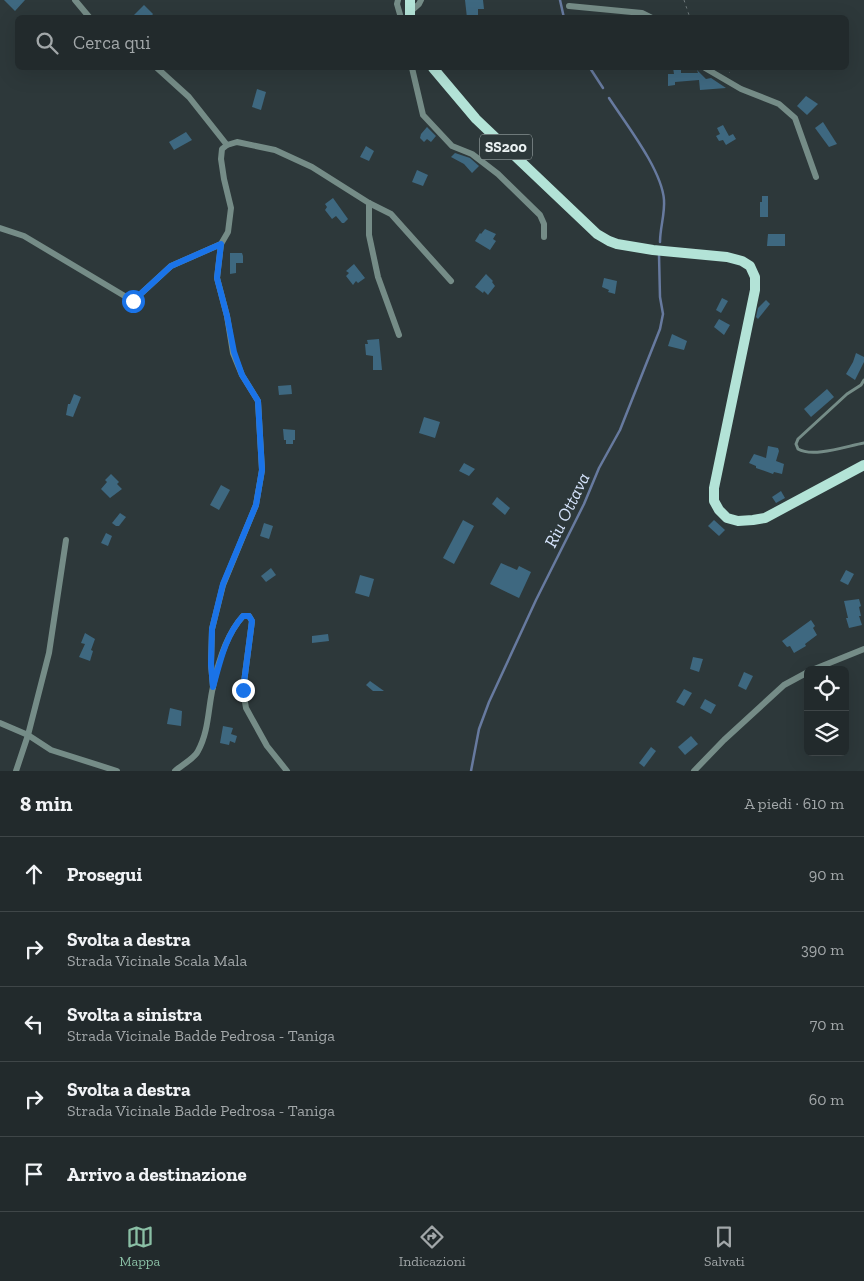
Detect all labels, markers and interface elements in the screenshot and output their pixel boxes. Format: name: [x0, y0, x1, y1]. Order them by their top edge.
search box: [15, 15, 849, 70]
icon: search: [33, 29, 61, 57]
text: Cerca qui: [73, 31, 151, 54]
road number: SS200: [480, 134, 532, 160]
route start: [122, 290, 145, 313]
water label: Riu Ottava: [539, 469, 595, 551]
map controls: [804, 666, 849, 756]
button: locate: [804, 666, 849, 711]
route end: [232, 679, 255, 702]
button: layers: [804, 711, 849, 756]
text: 8 min: [20, 791, 72, 816]
text: A piedi · 610 m: [744, 794, 844, 813]
icon: ahead: [20, 860, 48, 888]
text: Prosegui: [67, 863, 142, 886]
text: 90 m: [809, 865, 844, 884]
text: Svolta a destra: [67, 928, 191, 951]
icon: right: [20, 935, 48, 963]
text: 390 m: [801, 940, 844, 959]
text: Strada Vicinale Scala Mala: [67, 951, 247, 970]
text: Svolta a sinistra: [67, 1003, 202, 1026]
icon: left: [20, 1010, 48, 1038]
text: 70 m: [810, 1015, 844, 1034]
text: Strada Vicinale Badde Pedrosa - Taniga: [67, 1026, 335, 1045]
text: Svolta a destra: [67, 1078, 191, 1101]
icon: right: [20, 1085, 48, 1113]
text: 60 m: [809, 1090, 844, 1109]
text: Strada Vicinale Badde Pedrosa - Taniga: [67, 1101, 335, 1120]
icon: arrive: [20, 1160, 48, 1188]
text: Arrivo a destinazione: [67, 1163, 247, 1186]
tab: Mappa: [119, 1223, 160, 1270]
tab: Indicazioni: [399, 1223, 466, 1270]
tab: Salvati: [704, 1223, 745, 1270]

